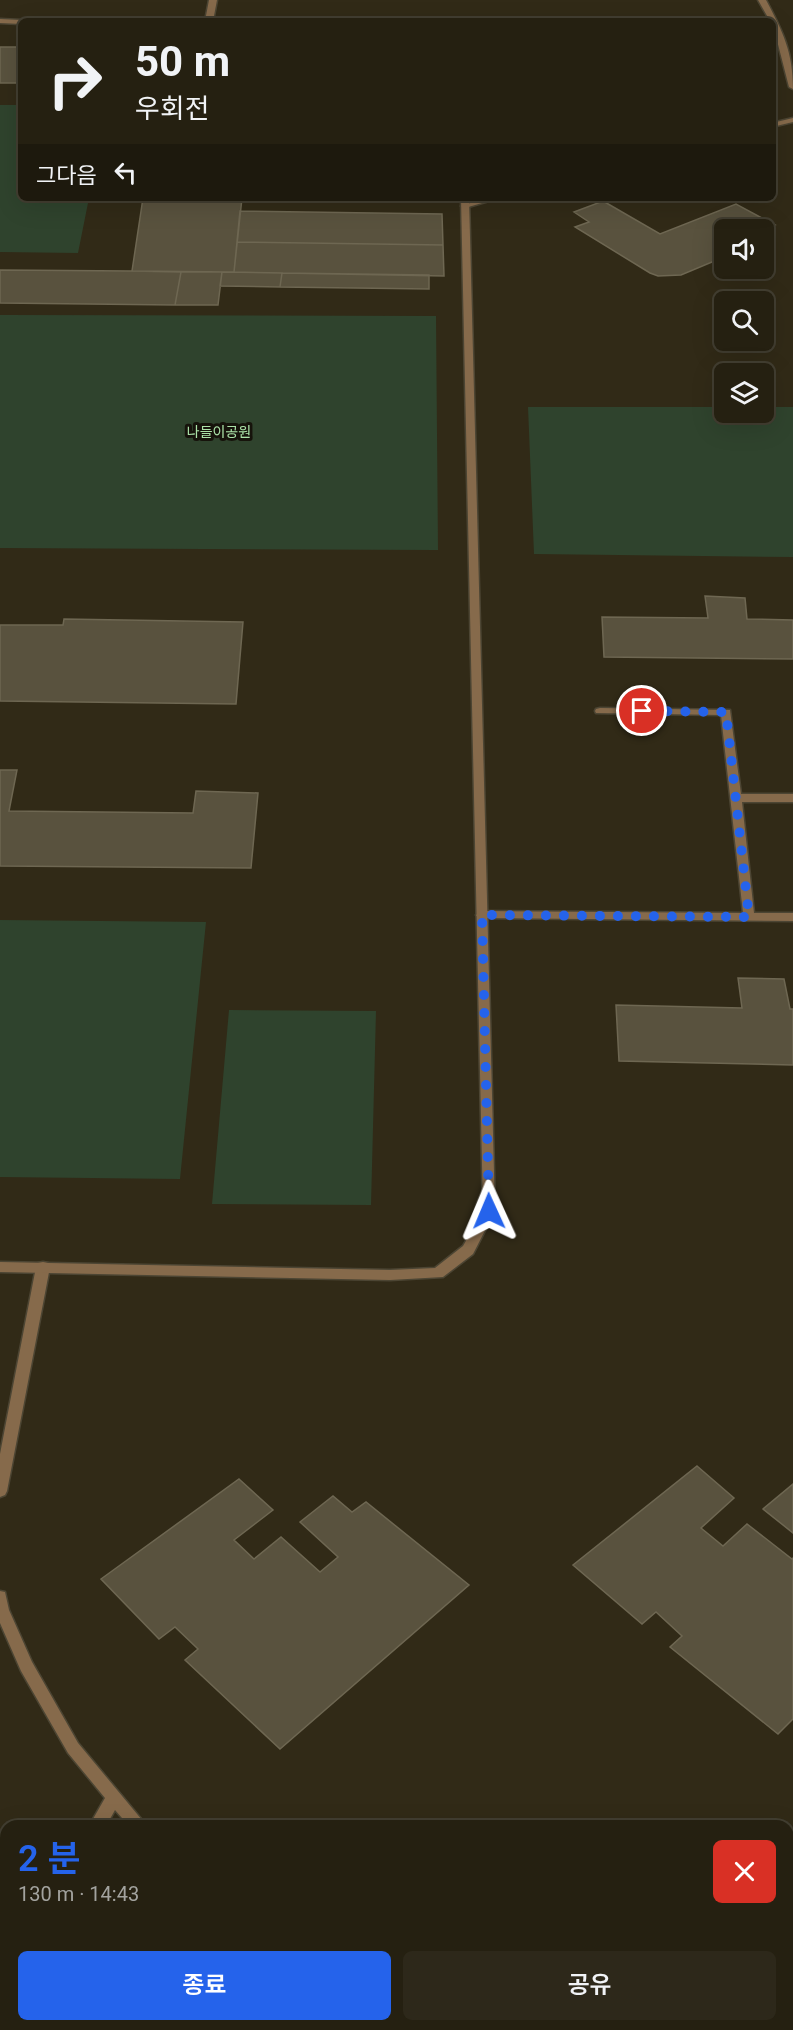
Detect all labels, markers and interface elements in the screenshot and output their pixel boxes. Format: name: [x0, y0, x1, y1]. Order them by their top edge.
text: 50 m: [135, 37, 230, 86]
icon: right: [36, 42, 114, 120]
text: 우회전: [135, 93, 210, 125]
icon: left: [109, 156, 142, 189]
text: 그다음: [36, 163, 97, 188]
map controls: [714, 219, 774, 423]
button: sound: [714, 219, 774, 279]
button: search: [714, 291, 774, 351]
button: layers: [714, 363, 774, 423]
park label: 나들이공원: [187, 424, 251, 440]
pin: [616, 685, 667, 736]
icon: arrive: [625, 694, 658, 727]
position arrow: [457, 1179, 521, 1243]
text: 2 분: [18, 1838, 81, 1880]
button: close: [713, 1840, 776, 1903]
text: 130 m · 14:43: [18, 1882, 139, 1906]
button: 종료: [18, 1951, 391, 2020]
button: 공유: [403, 1951, 776, 2020]

